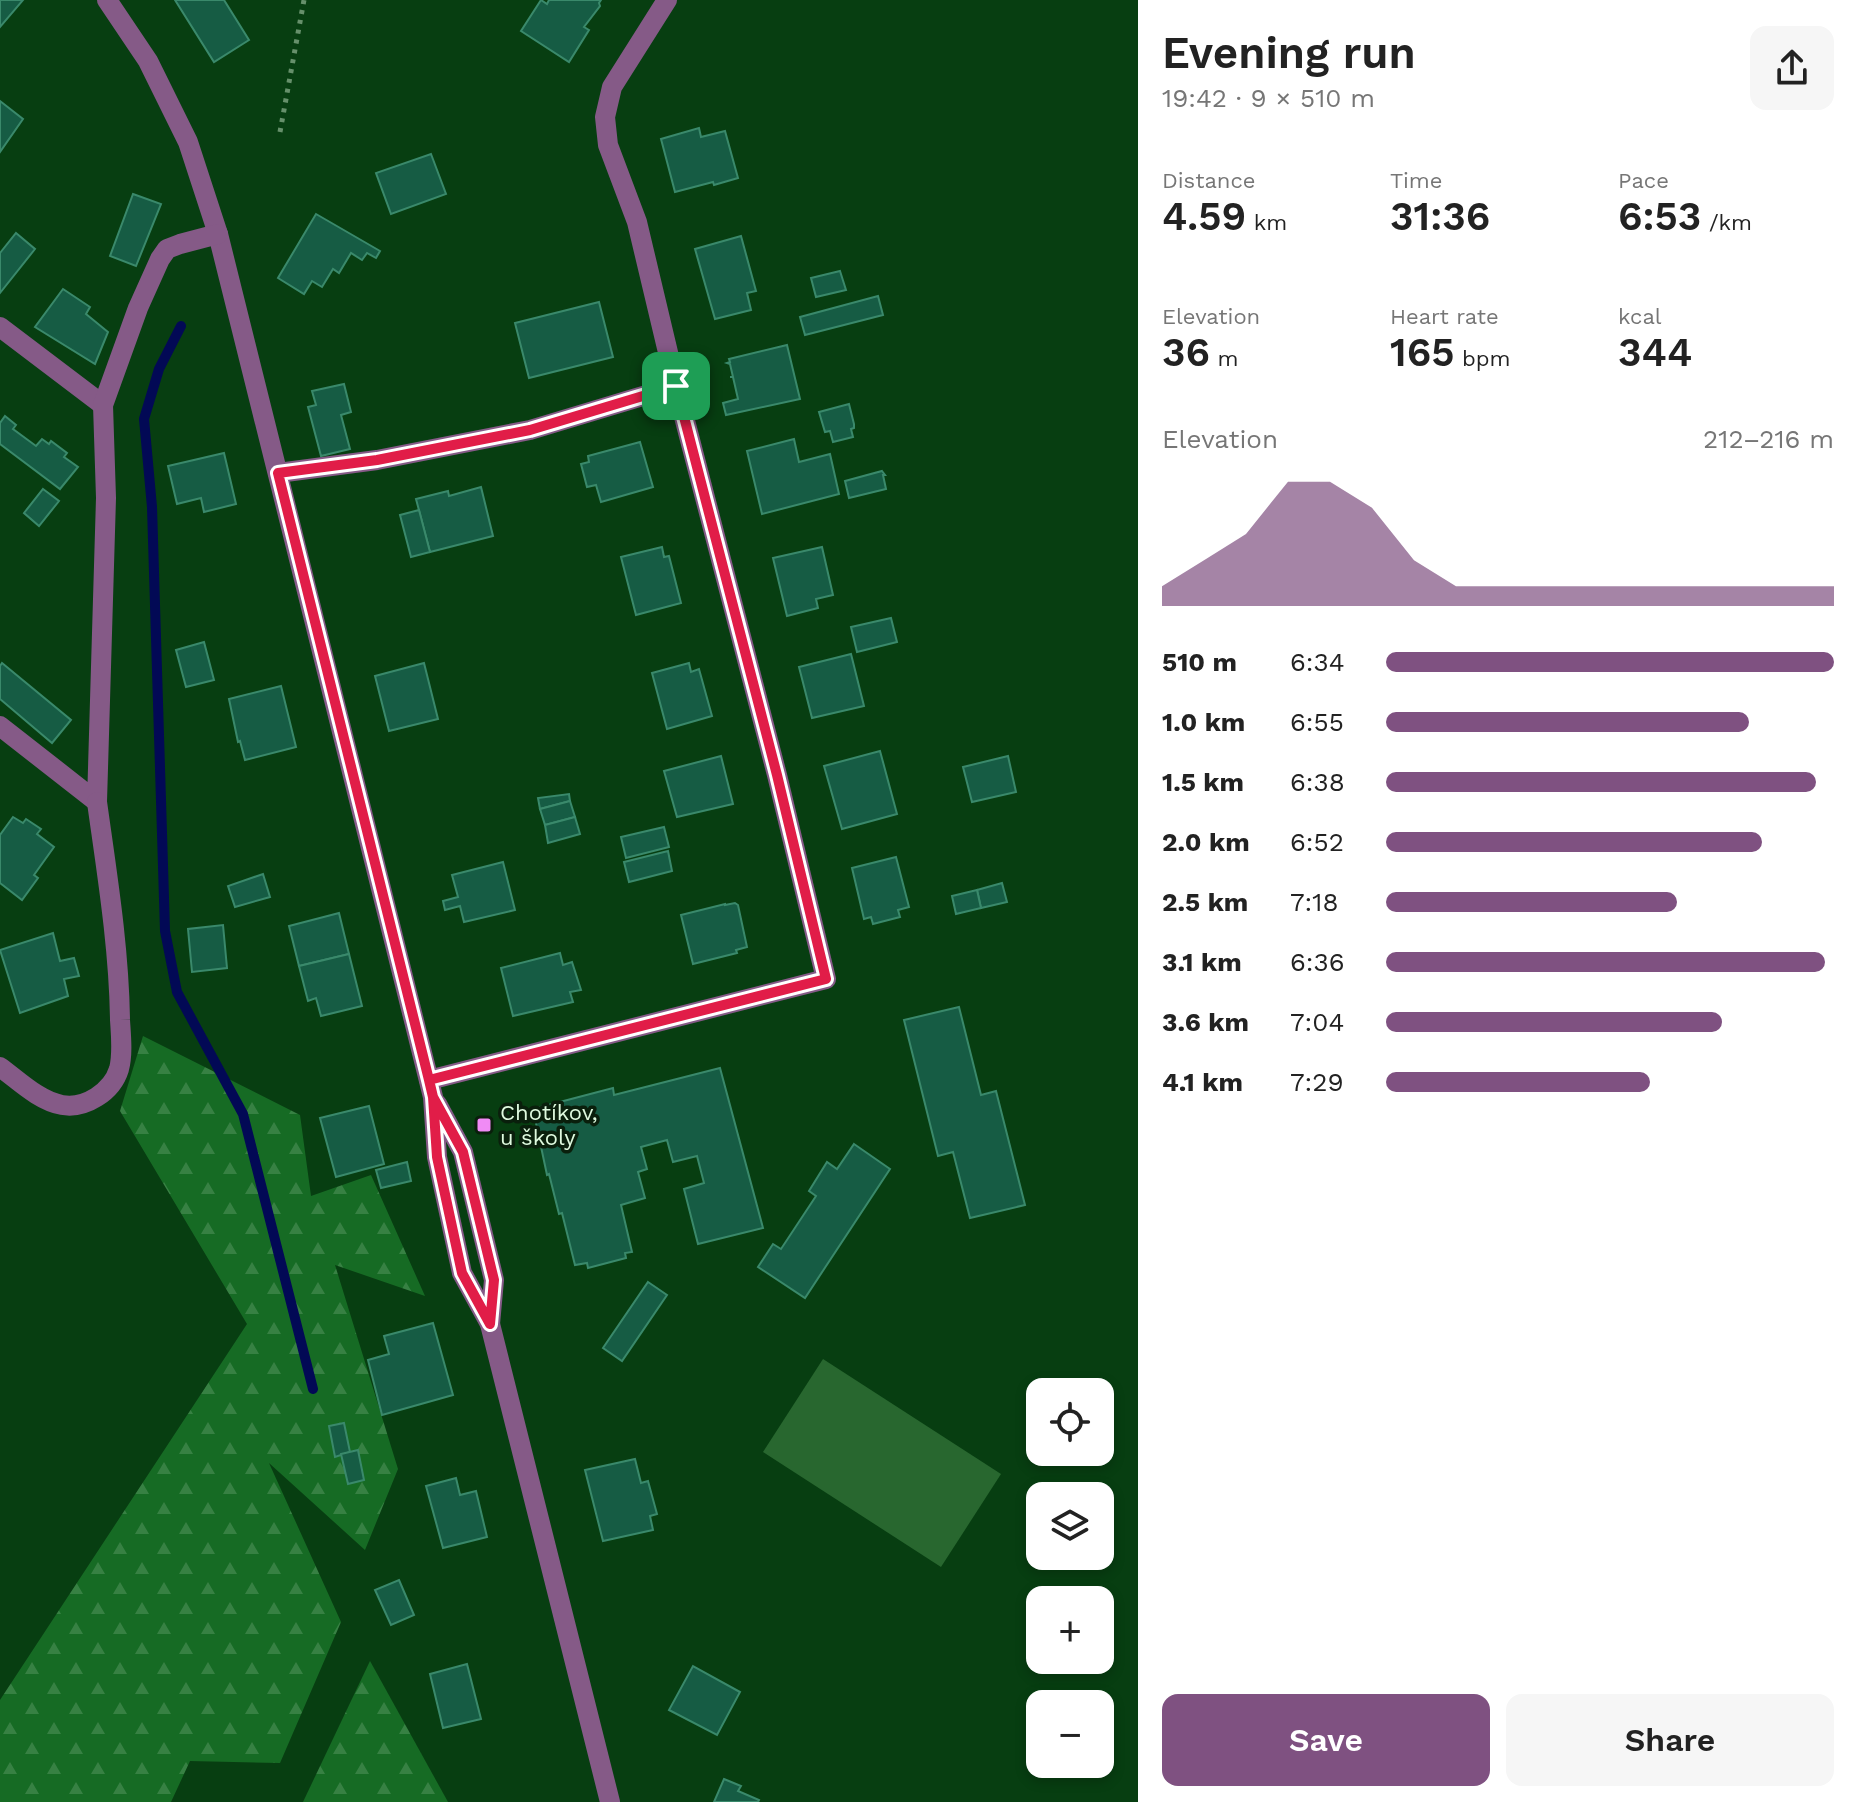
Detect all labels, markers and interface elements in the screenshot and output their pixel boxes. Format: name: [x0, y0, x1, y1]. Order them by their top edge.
button: share: [1750, 26, 1834, 110]
text: Evening run: [1162, 27, 1416, 79]
text: 19:42 · 9 × 510 m: [1162, 83, 1375, 113]
text: Distance: [1162, 168, 1256, 193]
text: Time: [1390, 168, 1442, 193]
text: Pace: [1618, 168, 1669, 193]
text: 4.59: [1162, 193, 1246, 240]
text: 31:36: [1390, 193, 1490, 240]
text: 6:53: [1618, 193, 1701, 240]
text: km: [1246, 210, 1287, 235]
text: /km: [1701, 210, 1752, 235]
text: Elevation: [1162, 304, 1260, 329]
text: Heart rate: [1390, 304, 1499, 329]
text: kcal: [1618, 304, 1662, 329]
text: 36: [1162, 329, 1210, 376]
text: 165: [1390, 329, 1454, 376]
text: 344: [1618, 329, 1692, 376]
text: m: [1210, 346, 1239, 371]
text: bpm: [1454, 346, 1511, 371]
pin: [642, 352, 710, 420]
icon: arrive: [654, 364, 698, 408]
text: Elevation: [1162, 424, 1278, 454]
text: 212–216 m: [1703, 424, 1834, 454]
text: 510 m: [1162, 647, 1237, 677]
text: 6:34: [1290, 647, 1345, 677]
text: 1.0 km: [1162, 707, 1245, 737]
text: 6:55: [1290, 707, 1344, 737]
text: 1.5 km: [1162, 767, 1244, 797]
text: 6:38: [1290, 767, 1345, 797]
text: 2.0 km: [1162, 827, 1250, 857]
text: 6:52: [1290, 827, 1344, 857]
text: 2.5 km: [1162, 887, 1248, 917]
text: 7:18: [1290, 887, 1338, 917]
text: 3.1 km: [1162, 947, 1242, 977]
text: 6:36: [1290, 947, 1344, 977]
text: 3.6 km: [1162, 1007, 1249, 1037]
text: 7:04: [1290, 1007, 1344, 1037]
text: 4.1 km: [1162, 1067, 1243, 1097]
text: 7:29: [1290, 1067, 1343, 1097]
place label: Chotíkov, u školy: [500, 1100, 598, 1150]
marker: Chotíkov, u školy: [475, 1116, 493, 1134]
map controls: [1026, 1378, 1114, 1778]
button: locate: [1026, 1378, 1114, 1466]
button: layers: [1026, 1482, 1114, 1570]
button: +: [1026, 1586, 1114, 1674]
button: −: [1026, 1690, 1114, 1778]
button: Save: [1162, 1694, 1490, 1786]
button: Share: [1506, 1694, 1834, 1786]

